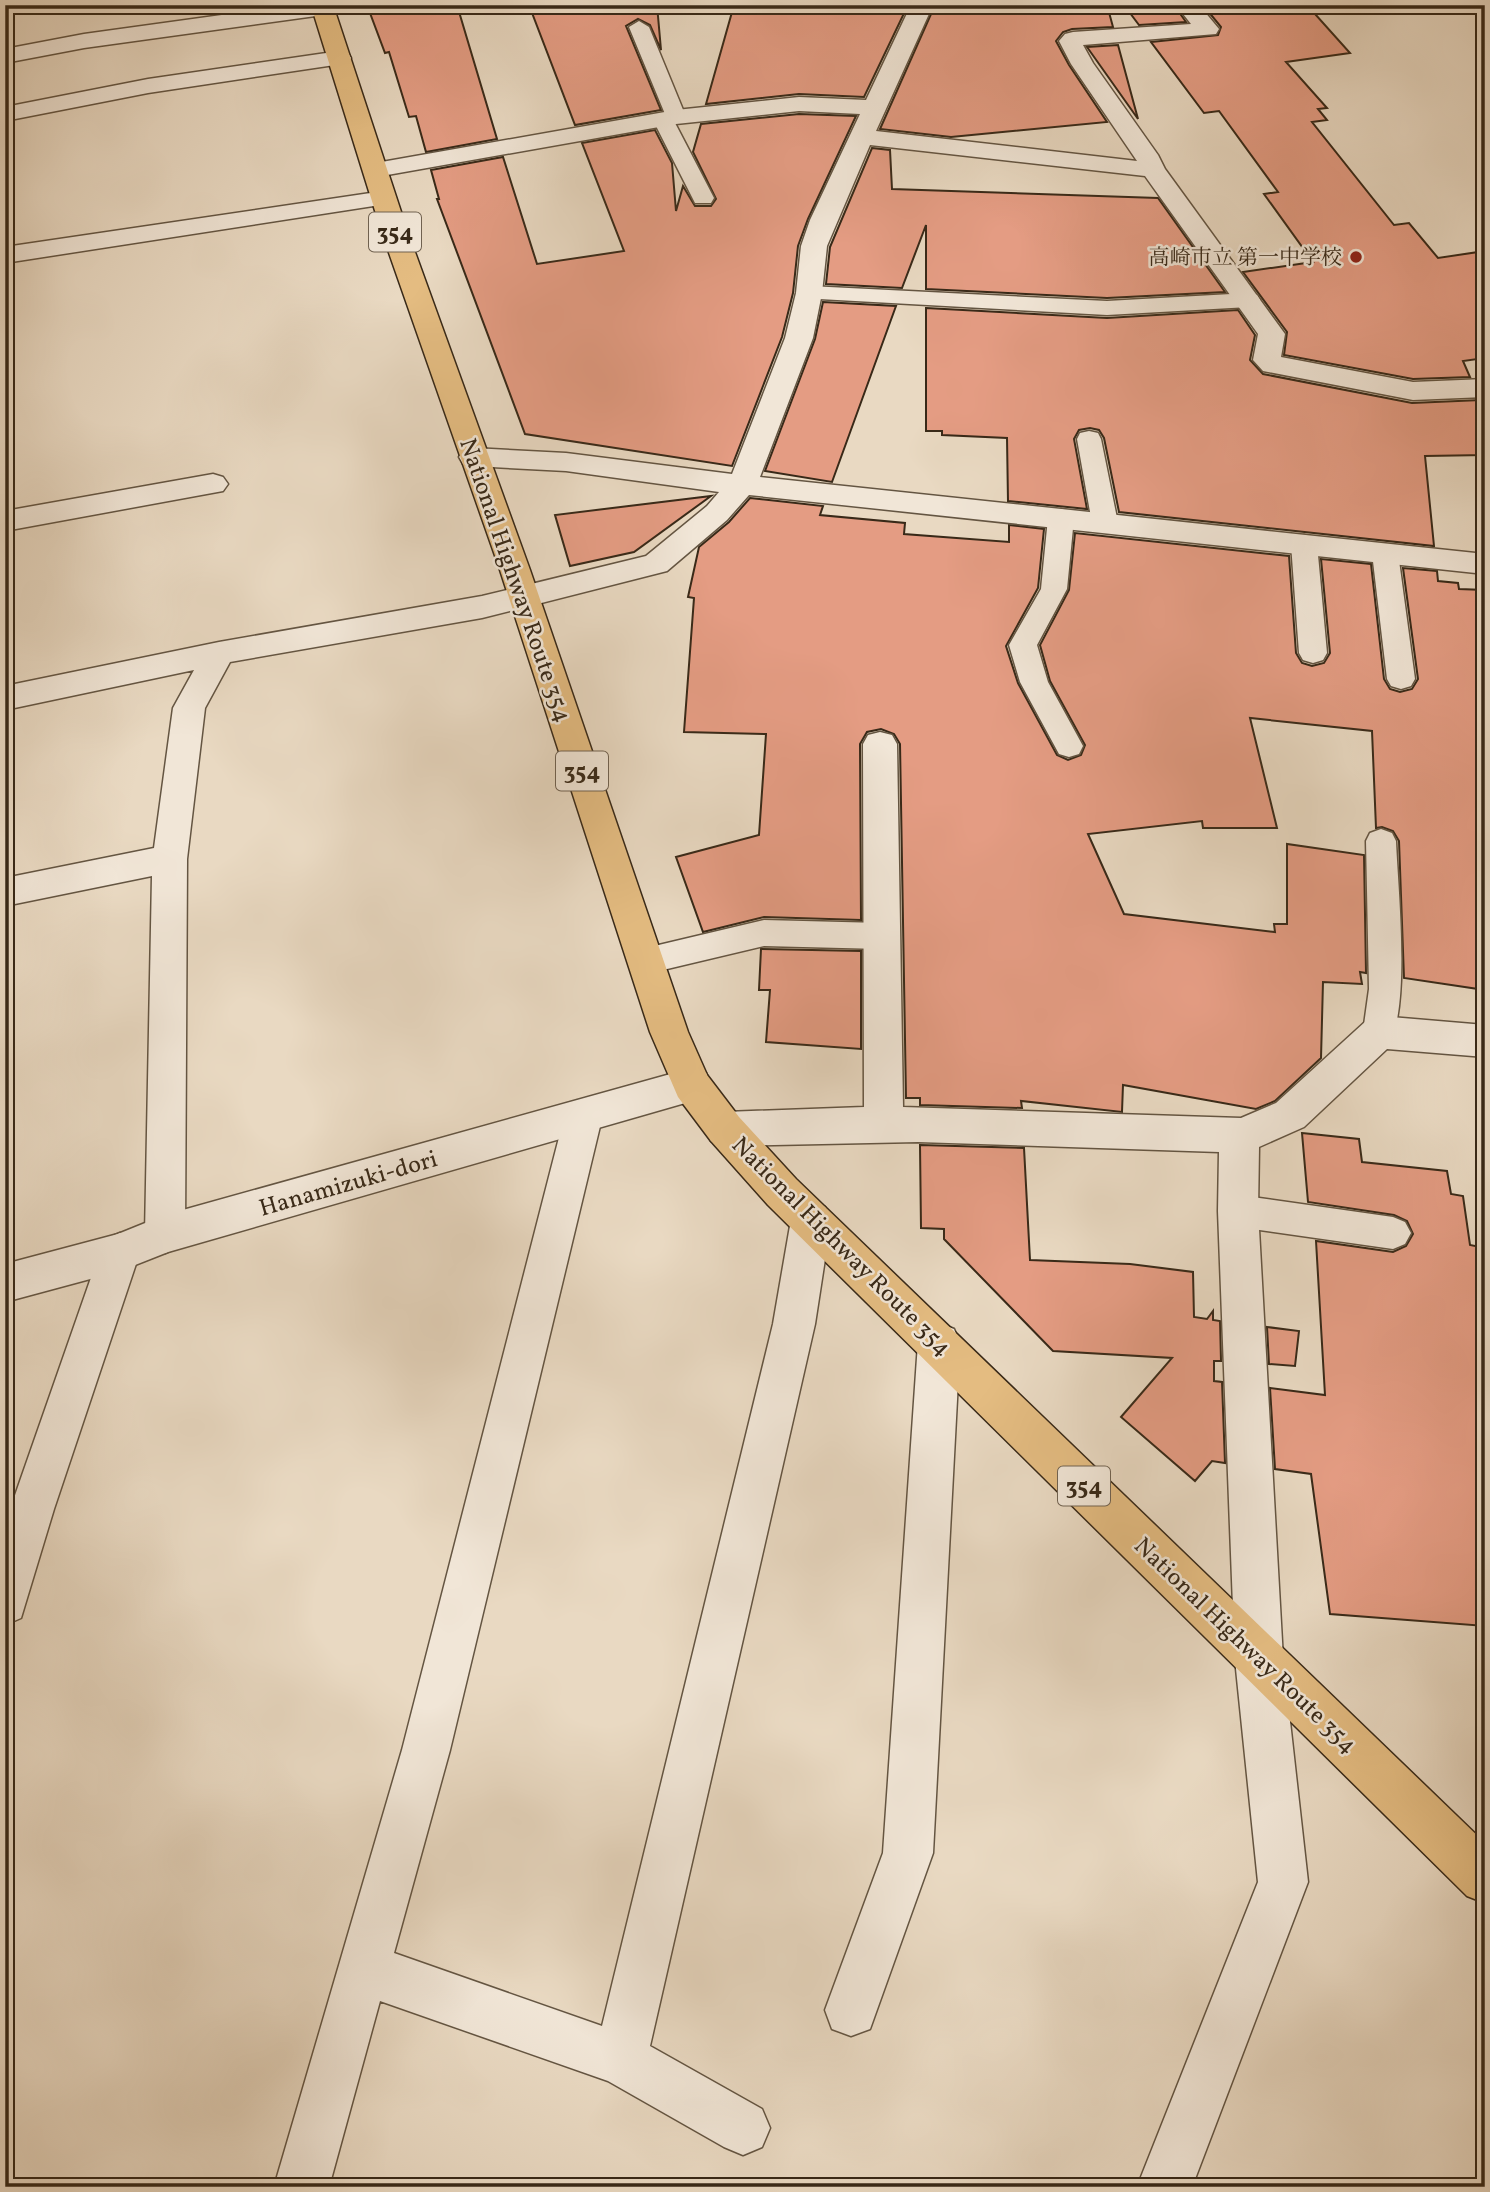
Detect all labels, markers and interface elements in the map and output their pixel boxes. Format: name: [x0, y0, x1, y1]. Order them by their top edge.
road number: 354: [369, 213, 421, 252]
place label: 高崎市立 第一中学校: [1149, 244, 1342, 273]
marker: 高崎市立 第一中学校: [1348, 249, 1364, 265]
street label: National Highway Route 354: [449, 434, 579, 727]
road number: 354: [556, 751, 608, 790]
street label: National Highway Route 354: [723, 1130, 958, 1365]
street label: Hanamizuki-dori: [255, 1143, 442, 1227]
road number: 354: [1058, 1466, 1110, 1506]
street label: National Highway Route 354: [1125, 1530, 1364, 1762]

